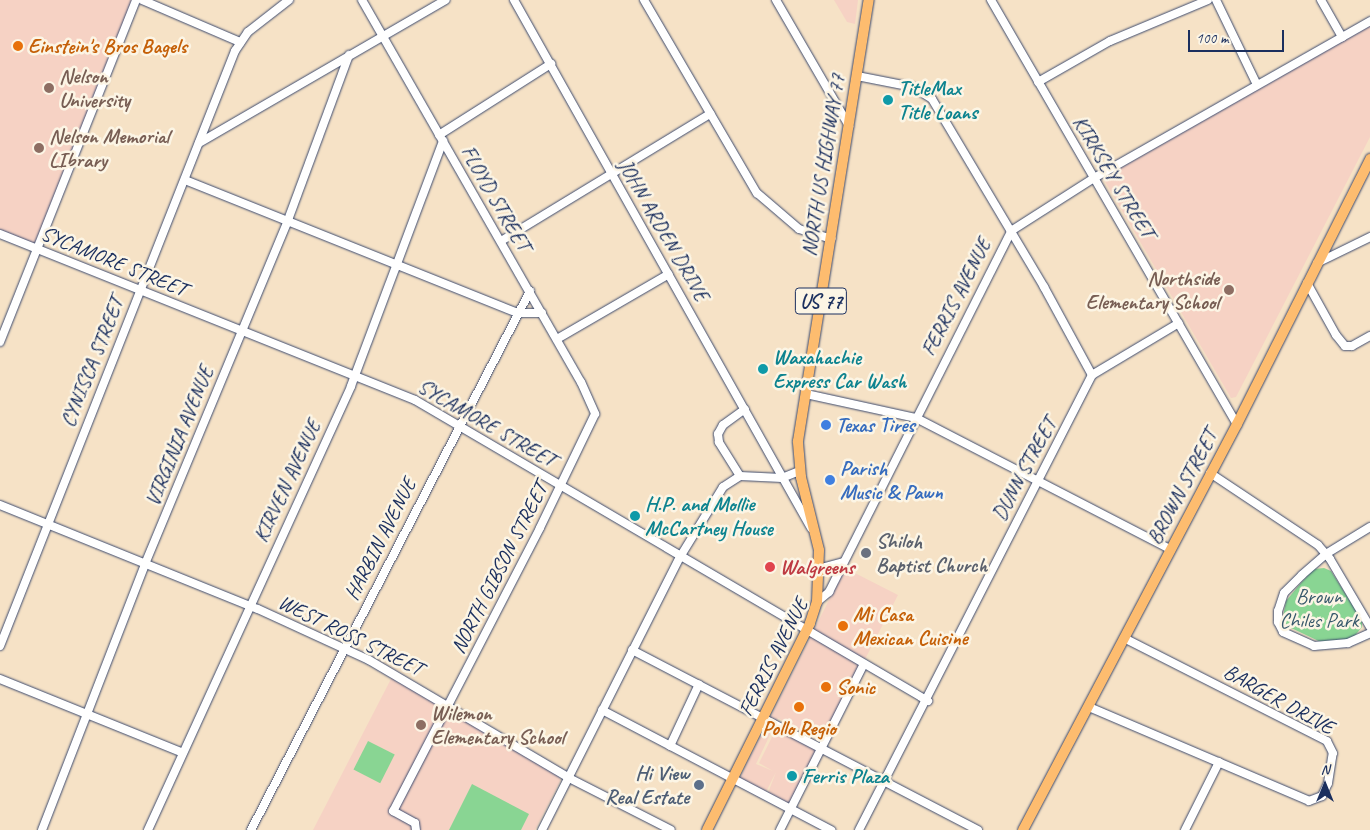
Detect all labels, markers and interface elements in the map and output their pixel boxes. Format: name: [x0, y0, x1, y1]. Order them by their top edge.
scale bar: [1190, 20, 1286, 52]
text: 100 m: [1196, 29, 1228, 48]
place label: Einstein's Bros Bagels: [28, 33, 188, 59]
marker: Einstein's Bros Bagels: [12, 40, 24, 52]
place label: Nelson University: [59, 63, 130, 113]
street label: NORTH US HIGHWAY 77: [796, 71, 850, 259]
place label: TitleMax Title Loans: [898, 75, 977, 125]
marker: Nelson University: [43, 82, 55, 94]
marker: TitleMax Title Loans: [882, 94, 894, 106]
street label: KIRKSEY STREET: [1068, 111, 1160, 243]
place label: Nelson Memorial LIbrary: [49, 123, 169, 173]
street label: FLOYD STREET: [456, 141, 536, 255]
marker: Nelson Memorial LIbrary: [33, 142, 45, 154]
street label: JOHN ARDEN DRIVE: [613, 154, 715, 306]
street label: SYCAMORE STREET: [37, 220, 191, 302]
street label: FERRIS AVENUE: [915, 234, 997, 360]
place label: Northside Elementary School: [1086, 265, 1219, 315]
road number: US 77: [795, 284, 847, 318]
marker: Northside Elementary School: [1223, 284, 1235, 296]
street label: CYNISCA STREET: [55, 294, 129, 430]
place label: Waxahachie Express Car Wash: [773, 344, 908, 394]
street label: VIRGINIA AVENUE: [139, 362, 219, 510]
marker: Waxahachie Express Car Wash: [757, 363, 769, 375]
street label: SYCAMORE STREET: [414, 373, 560, 473]
place label: Texas Tires: [836, 412, 915, 438]
street label: DUNN STREET: [986, 413, 1062, 525]
street label: KIRVEN AVENUE: [248, 416, 326, 546]
marker: Texas Tires: [820, 419, 832, 431]
street label: BROWN STREET: [1141, 426, 1223, 548]
place label: Parish Music & Pawn: [840, 455, 943, 505]
street label: HARBIN AVENUE: [338, 474, 422, 604]
marker: Parish Music & Pawn: [824, 474, 836, 486]
street label: NORTH GIBSON STREET: [445, 479, 553, 657]
place label: H.P. and Mollie McCartney House: [645, 491, 773, 541]
marker: H.P. and Mollie McCartney House: [629, 510, 641, 522]
place label: Shiloh Baptist Church: [876, 528, 988, 578]
marker: Shiloh Baptist Church: [860, 547, 872, 559]
place label: Walgreens: [780, 554, 854, 580]
marker: Walgreens: [764, 561, 776, 573]
park label: Brown Chiles Park: [1279, 583, 1359, 633]
street label: WEST ROSS STREET: [274, 589, 428, 681]
street label: FERRIS AVENUE: [732, 594, 814, 720]
place label: Mi Casa Mexican Cuisine: [853, 601, 968, 651]
marker: Mi Casa Mexican Cuisine: [837, 620, 849, 632]
street label: BARGER DRIVE: [1219, 658, 1339, 740]
place label: Sonic: [836, 674, 875, 700]
marker: Sonic: [820, 681, 832, 693]
place label: Wilemon Elementary School: [431, 700, 564, 750]
marker: Pollo Regio: [793, 701, 805, 713]
place label: Pollo Regio: [762, 715, 836, 741]
marker: Wilemon Elementary School: [415, 719, 427, 731]
place label: Hi View Real Estate: [604, 760, 689, 810]
north arrow: [1300, 760, 1350, 810]
text: N: [1321, 761, 1329, 778]
place label: Ferris Plaza: [802, 763, 889, 789]
marker: Ferris Plaza: [786, 770, 798, 782]
marker: Hi View Real Estate: [693, 779, 705, 791]

